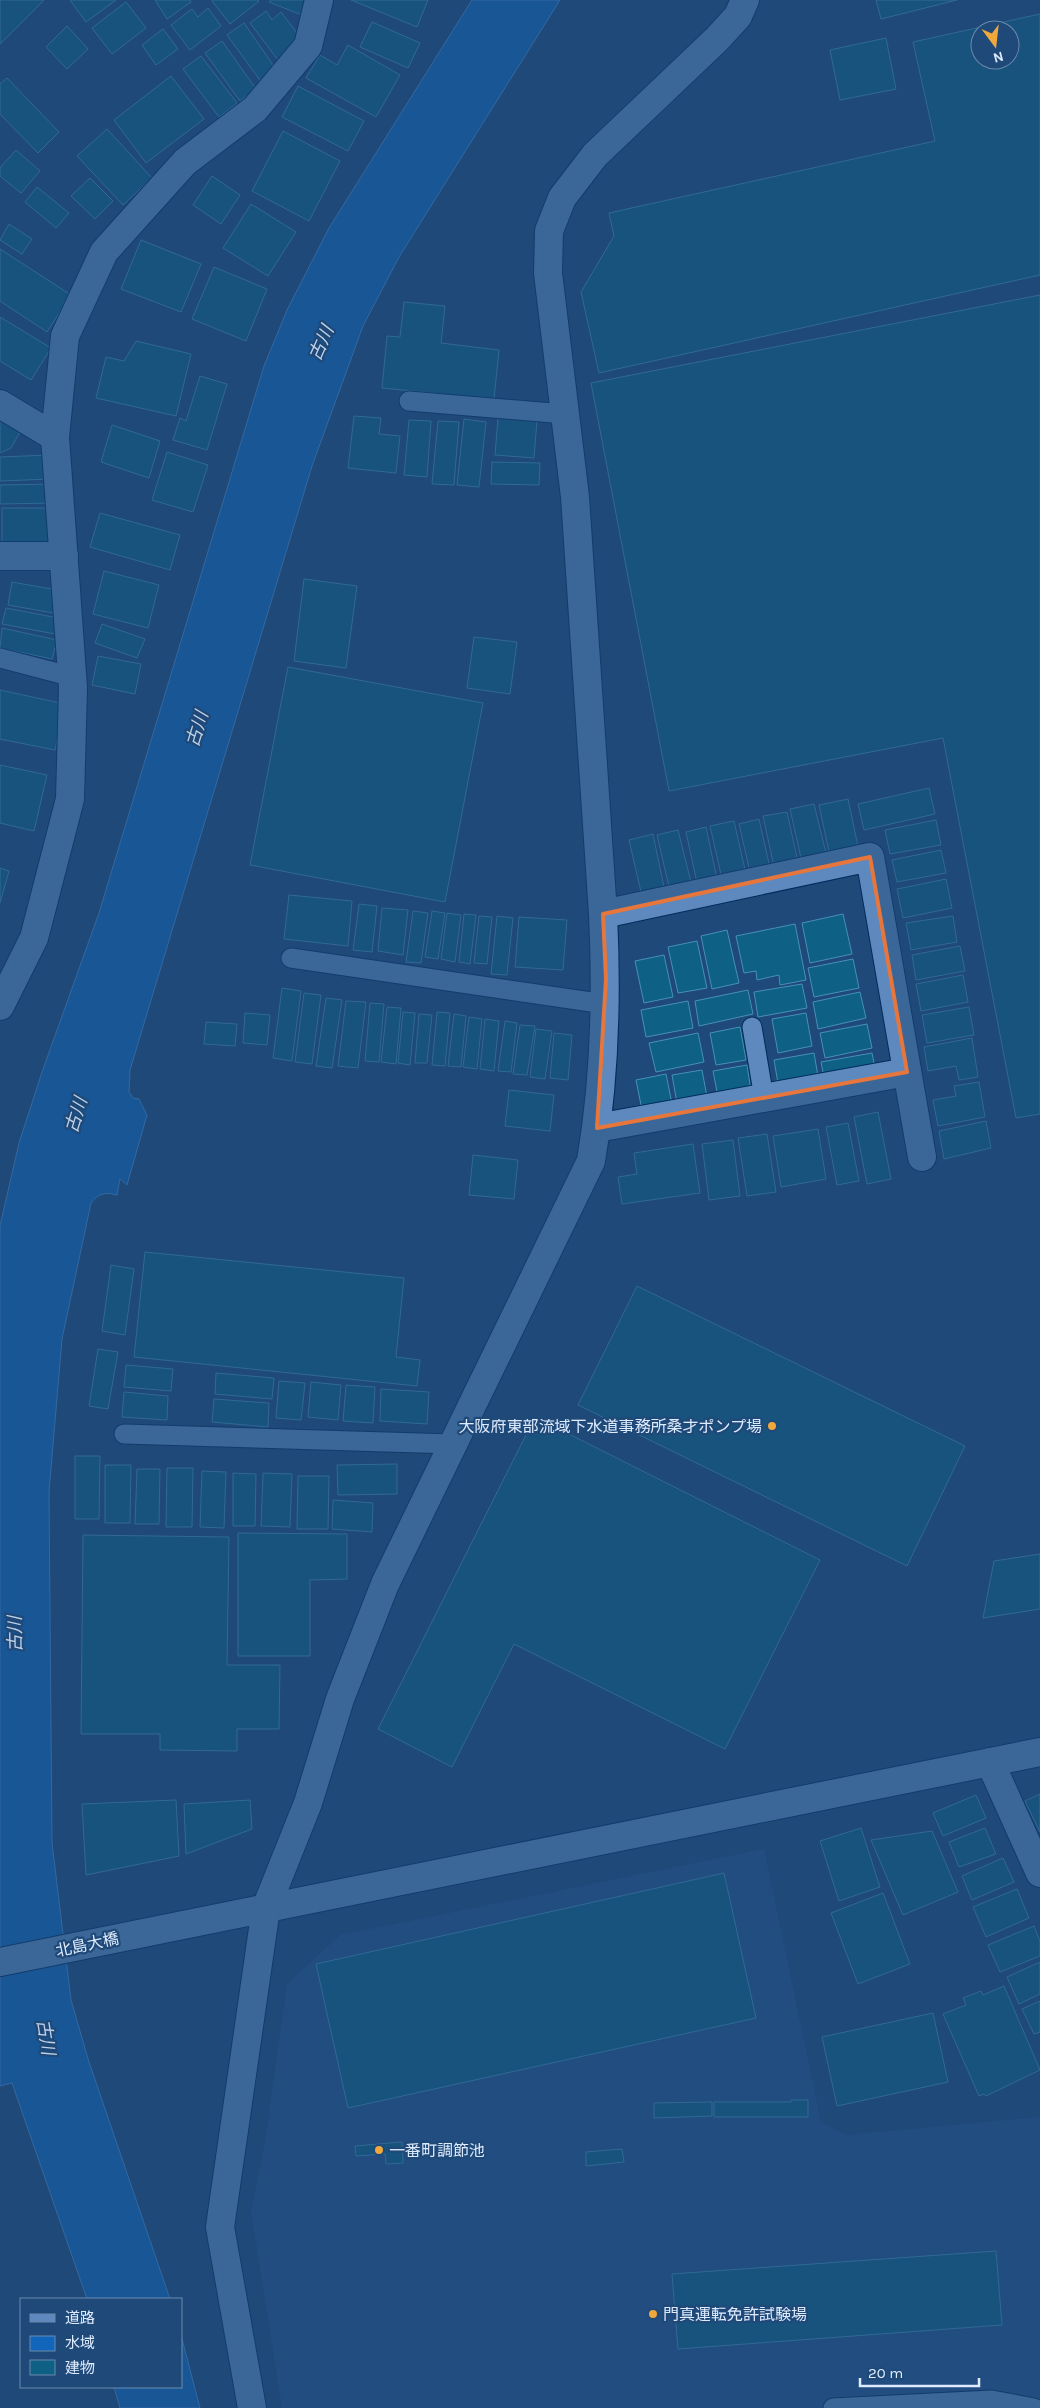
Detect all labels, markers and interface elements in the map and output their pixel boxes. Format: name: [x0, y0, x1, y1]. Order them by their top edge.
north arrow: [970, 20, 1020, 70]
text: N: [991, 48, 1005, 67]
water label: 古川: [304, 320, 339, 364]
water label: 古川: [181, 707, 213, 749]
water label: 古川: [60, 1093, 92, 1135]
place label: 大阪府東部流域下水道事務所桑才ポンプ場: [458, 1417, 762, 1436]
marker: 大阪府東部流域下水道事務所桑才ポンプ場: [766, 1420, 778, 1432]
water label: 古川: [4, 1614, 26, 1652]
street label: 北島大橋: [54, 1929, 120, 1960]
water label: 古川: [32, 2018, 60, 2058]
place label: 一番町調節池: [389, 2141, 485, 2160]
marker: 一番町調節池: [373, 2144, 385, 2156]
legend: [20, 2298, 182, 2388]
place label: 門真運転免許試験場: [663, 2305, 807, 2324]
marker: 門真運転免許試験場: [647, 2308, 659, 2320]
text: 道路: [65, 2309, 95, 2327]
text: 水域: [65, 2334, 95, 2352]
scale bar: [860, 2356, 979, 2388]
text: 建物: [65, 2359, 95, 2377]
text: 20 m: [868, 2364, 903, 2382]

